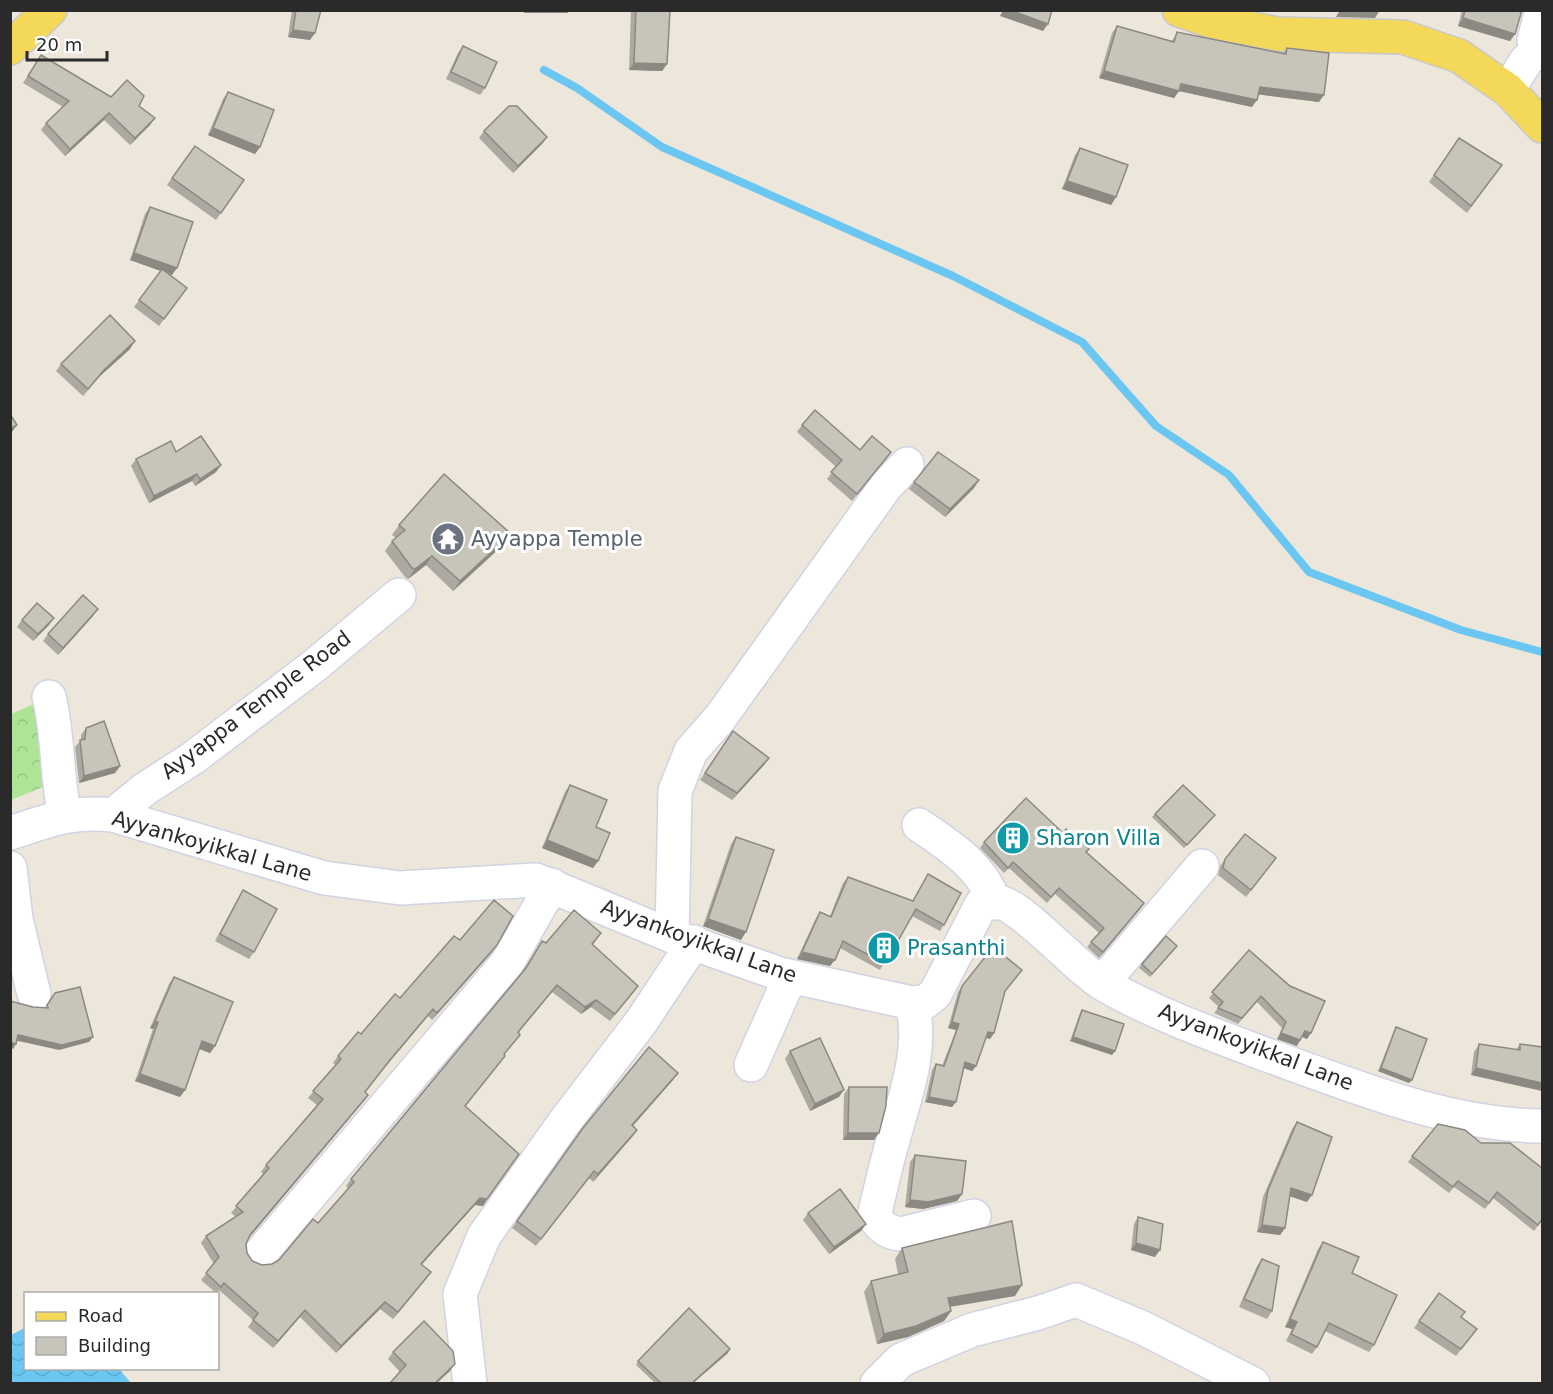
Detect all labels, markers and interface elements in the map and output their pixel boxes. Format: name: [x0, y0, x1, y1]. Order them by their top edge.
scale bar: [27, 24, 106, 62]
text: 20 m: [36, 34, 82, 55]
temple icon: Ayyappa Temple: [430, 521, 466, 557]
place label: Ayyappa Temple: [471, 527, 643, 551]
street label: Ayyappa Temple Road: [157, 626, 355, 784]
street label: Ayyankoyikkal Lane: [109, 806, 315, 886]
building icon: Sharon Villa: [995, 820, 1031, 856]
place label: Sharon Villa: [1036, 826, 1161, 850]
street label: Ayyankoyikkal Lane: [598, 894, 800, 988]
building icon: Prasanthi: [866, 930, 902, 966]
place label: Prasanthi: [907, 936, 1005, 960]
street label: Ayyankoyikkal Lane: [1155, 999, 1357, 1095]
legend: [24, 1292, 219, 1370]
text: Road: [78, 1305, 123, 1326]
text: Building: [78, 1335, 151, 1356]

